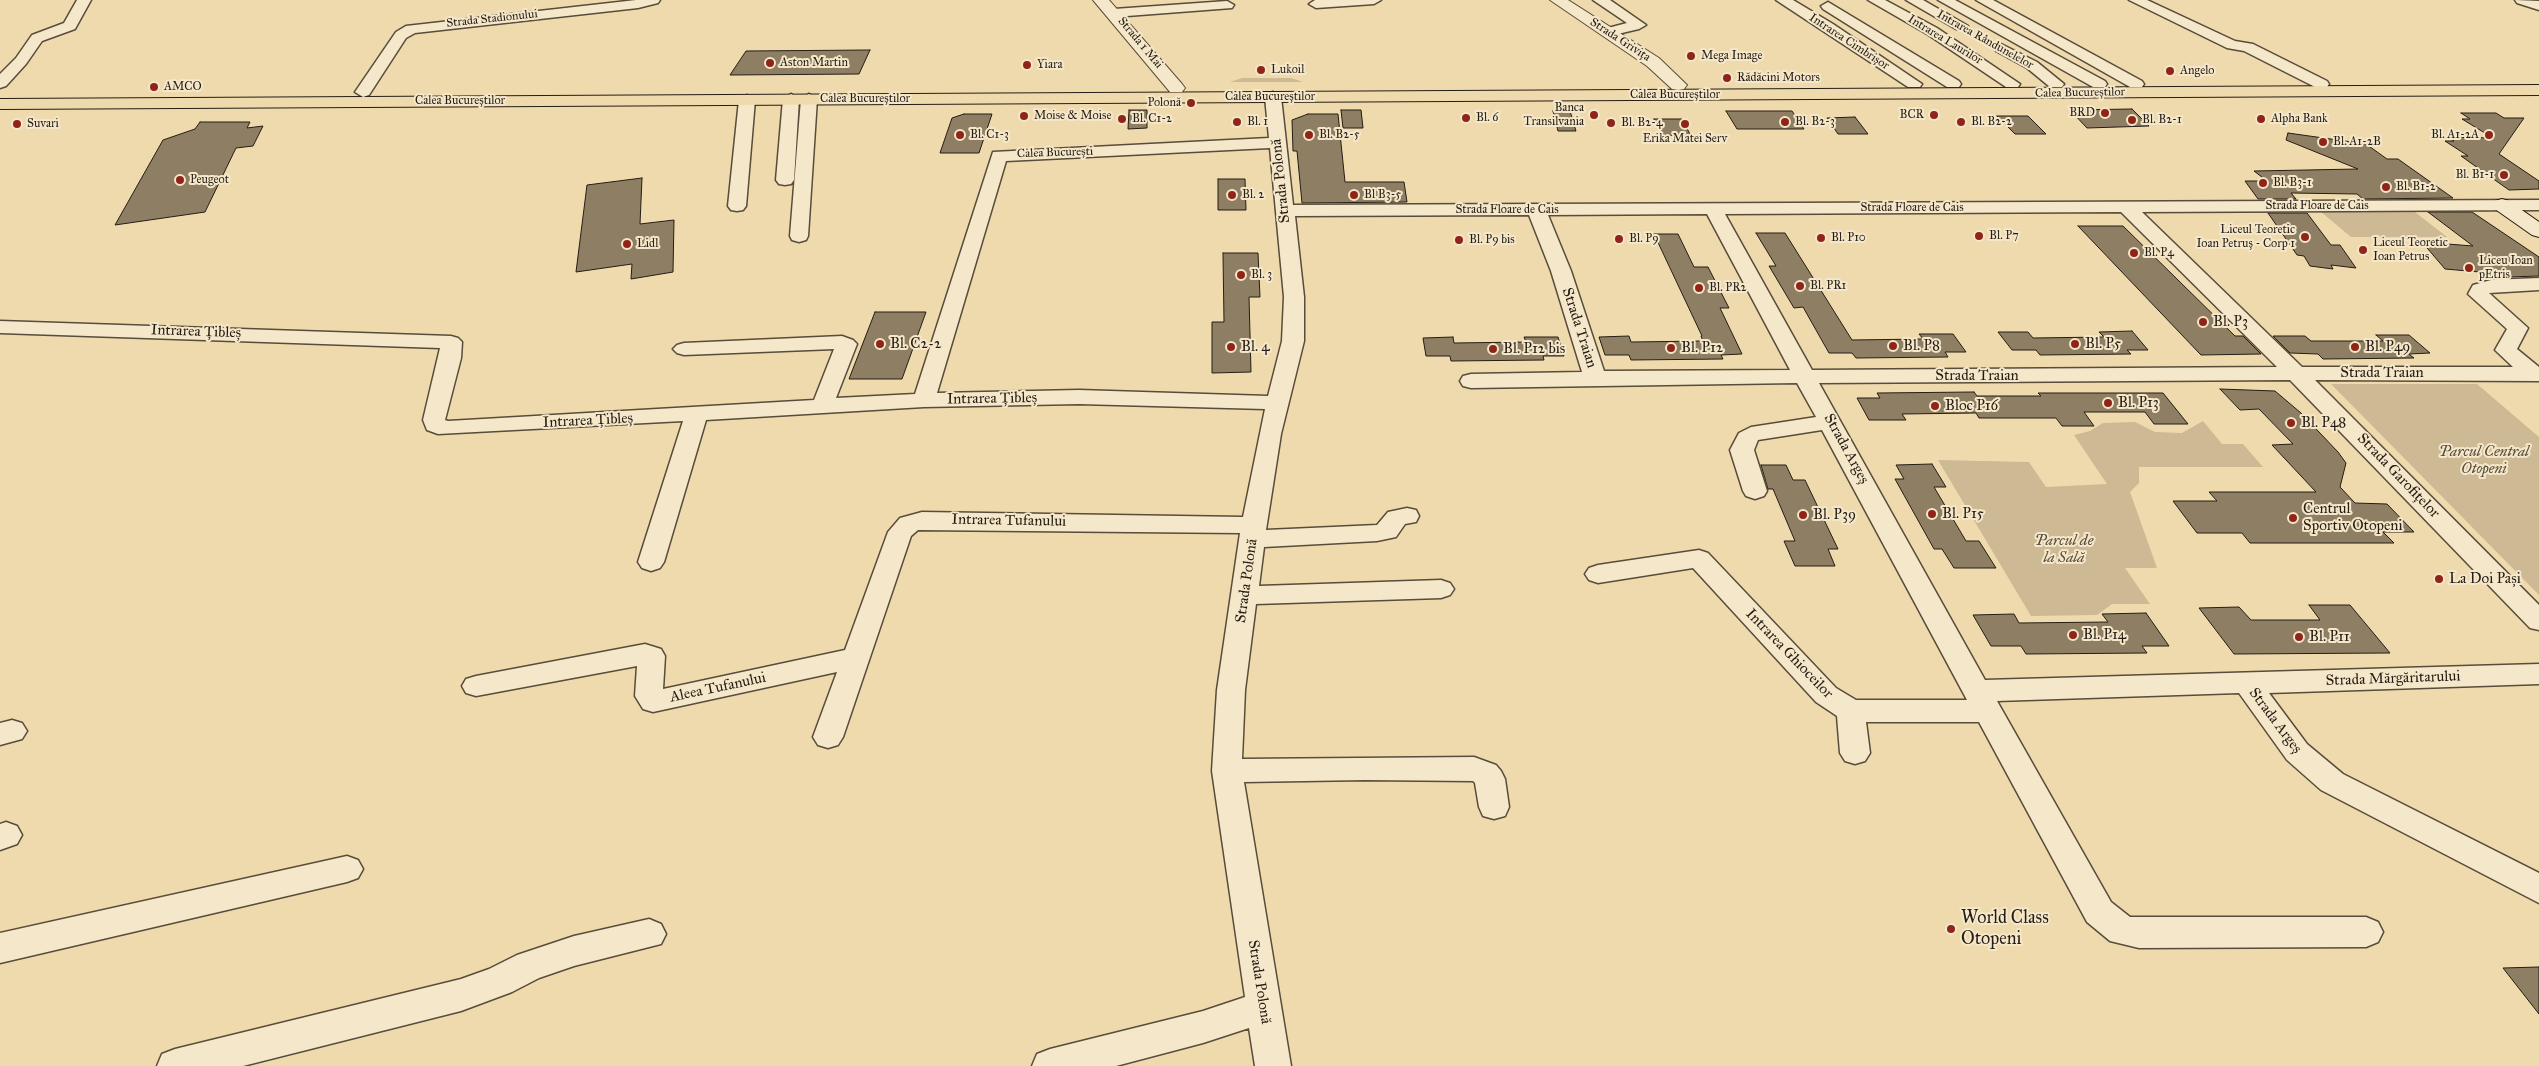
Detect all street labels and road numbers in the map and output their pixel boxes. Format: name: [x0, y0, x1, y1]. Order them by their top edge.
street label: Strada Stadionului: [446, 7, 538, 31]
street label: Intrarea Rândunelelor: [1934, 7, 2036, 73]
street label: Intrarea Cimbrișor: [1806, 11, 1892, 73]
street label: Intrarea Laurilor: [1905, 12, 1985, 68]
street label: Strada 1 Mai: [1114, 14, 1166, 72]
street label: Strada Grivița: [1587, 15, 1653, 65]
street label: Calea Bucureștilor: [2035, 85, 2125, 101]
street label: Calea Bucureștilor: [1630, 88, 1720, 102]
street label: Calea Bucureștilor: [1225, 90, 1315, 104]
street label: Calea Bucureștilor: [820, 92, 910, 106]
street label: Calea Bucureștilor: [415, 94, 505, 108]
street label: Strada Polonă: [1268, 138, 1294, 224]
street label: Calea București: [1017, 144, 1093, 162]
street label: Strada Floare de Cais: [2265, 199, 2369, 213]
street label: Strada Floare de Cais: [1860, 201, 1964, 215]
street label: Strada Floare de Cais: [1455, 203, 1559, 217]
street label: Strada Traian: [1558, 286, 1600, 370]
street label: Intrarea Țibleș: [151, 321, 241, 343]
street label: Strada Traian: [2340, 364, 2424, 382]
street label: Strada Traian: [1935, 367, 2019, 385]
street label: Intrarea Țibleș: [947, 389, 1037, 409]
street label: Intrarea Țibleș: [542, 410, 634, 432]
street label: Strada Argeș: [1819, 411, 1873, 487]
street label: Strada Garofițelor: [2353, 430, 2443, 522]
street label: Intrarea Tufanului: [952, 511, 1066, 531]
street label: Strada Polonă: [1232, 538, 1262, 624]
street label: Intrarea Ghioceilor: [1742, 605, 1836, 703]
street label: Strada Mărgăritarului: [2325, 668, 2461, 690]
street label: Aleea Tufanului: [668, 669, 768, 707]
street label: Strada Argeș: [2245, 685, 2305, 757]
street label: Strada Polonă: [1243, 939, 1275, 1025]

